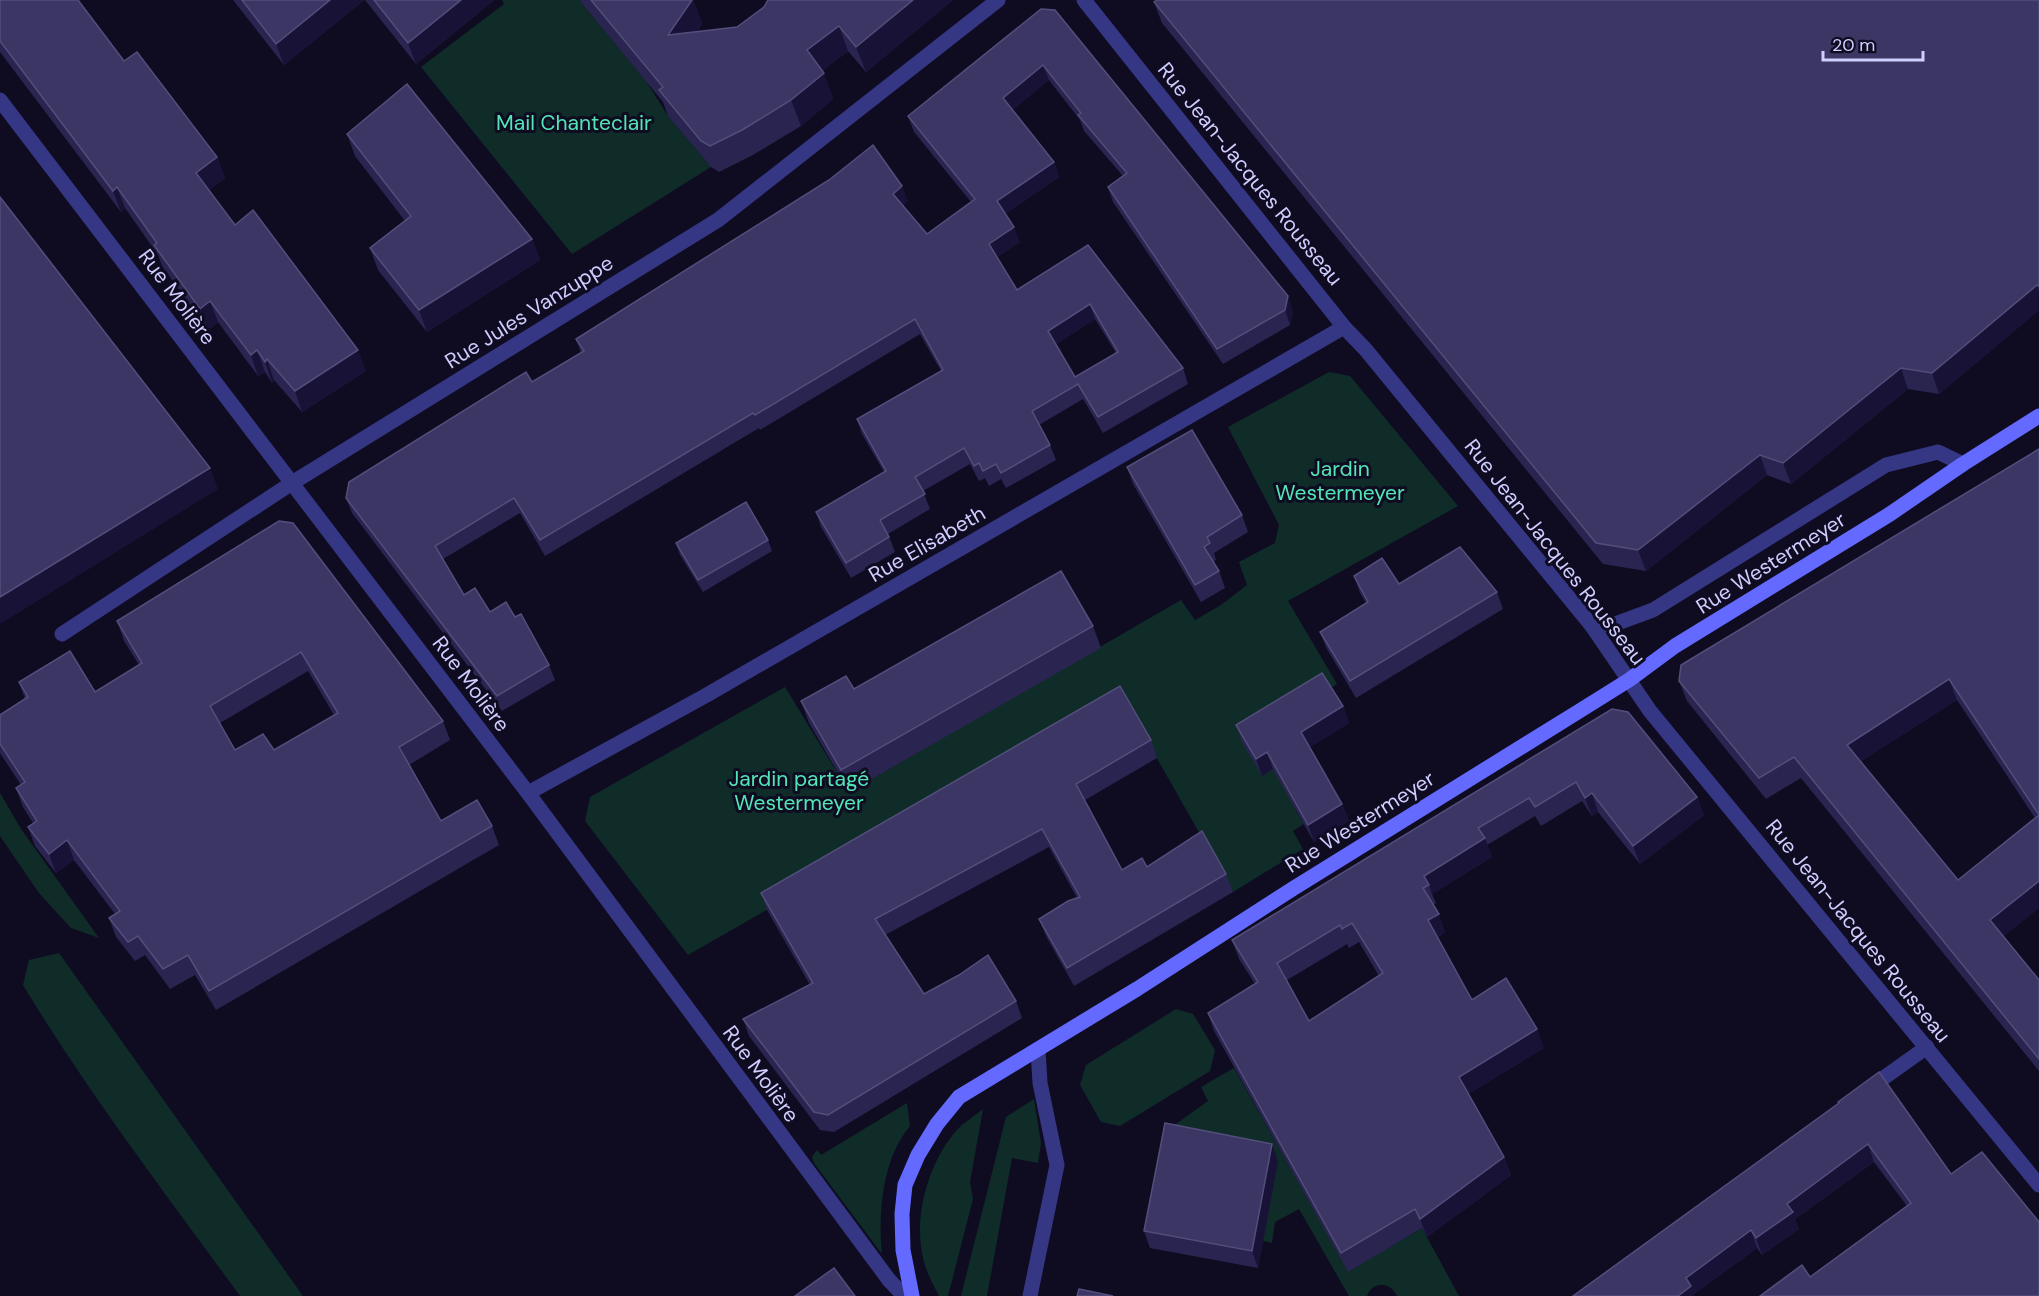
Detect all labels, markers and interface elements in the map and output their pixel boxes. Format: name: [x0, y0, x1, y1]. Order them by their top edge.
scale bar: [1823, 24, 1924, 62]
text: 20 m: [1832, 33, 1875, 57]
street label: Rue Jean-Jacques Rousseau: [1151, 57, 1349, 291]
park label: Mail Chanteclair: [496, 109, 652, 137]
street label: Rue Molière: [132, 243, 222, 351]
street label: Rue Jules Vanzuppe: [440, 249, 619, 375]
street label: Rue Jean-Jacques Rousseau: [1458, 433, 1652, 671]
park label: Jardin Westermeyer: [1275, 455, 1405, 507]
street label: Rue Elisabeth: [863, 499, 991, 589]
street label: Rue Westermeyer: [1691, 506, 1851, 620]
street label: Rue Molière: [426, 630, 516, 738]
park label: Jardin partagé Westermeyer: [729, 765, 869, 817]
street label: Rue Westermeyer: [1280, 765, 1440, 879]
street label: Rue Jean-Jacques Rousseau: [1759, 814, 1957, 1048]
street label: Rue Molière: [716, 1020, 806, 1128]

